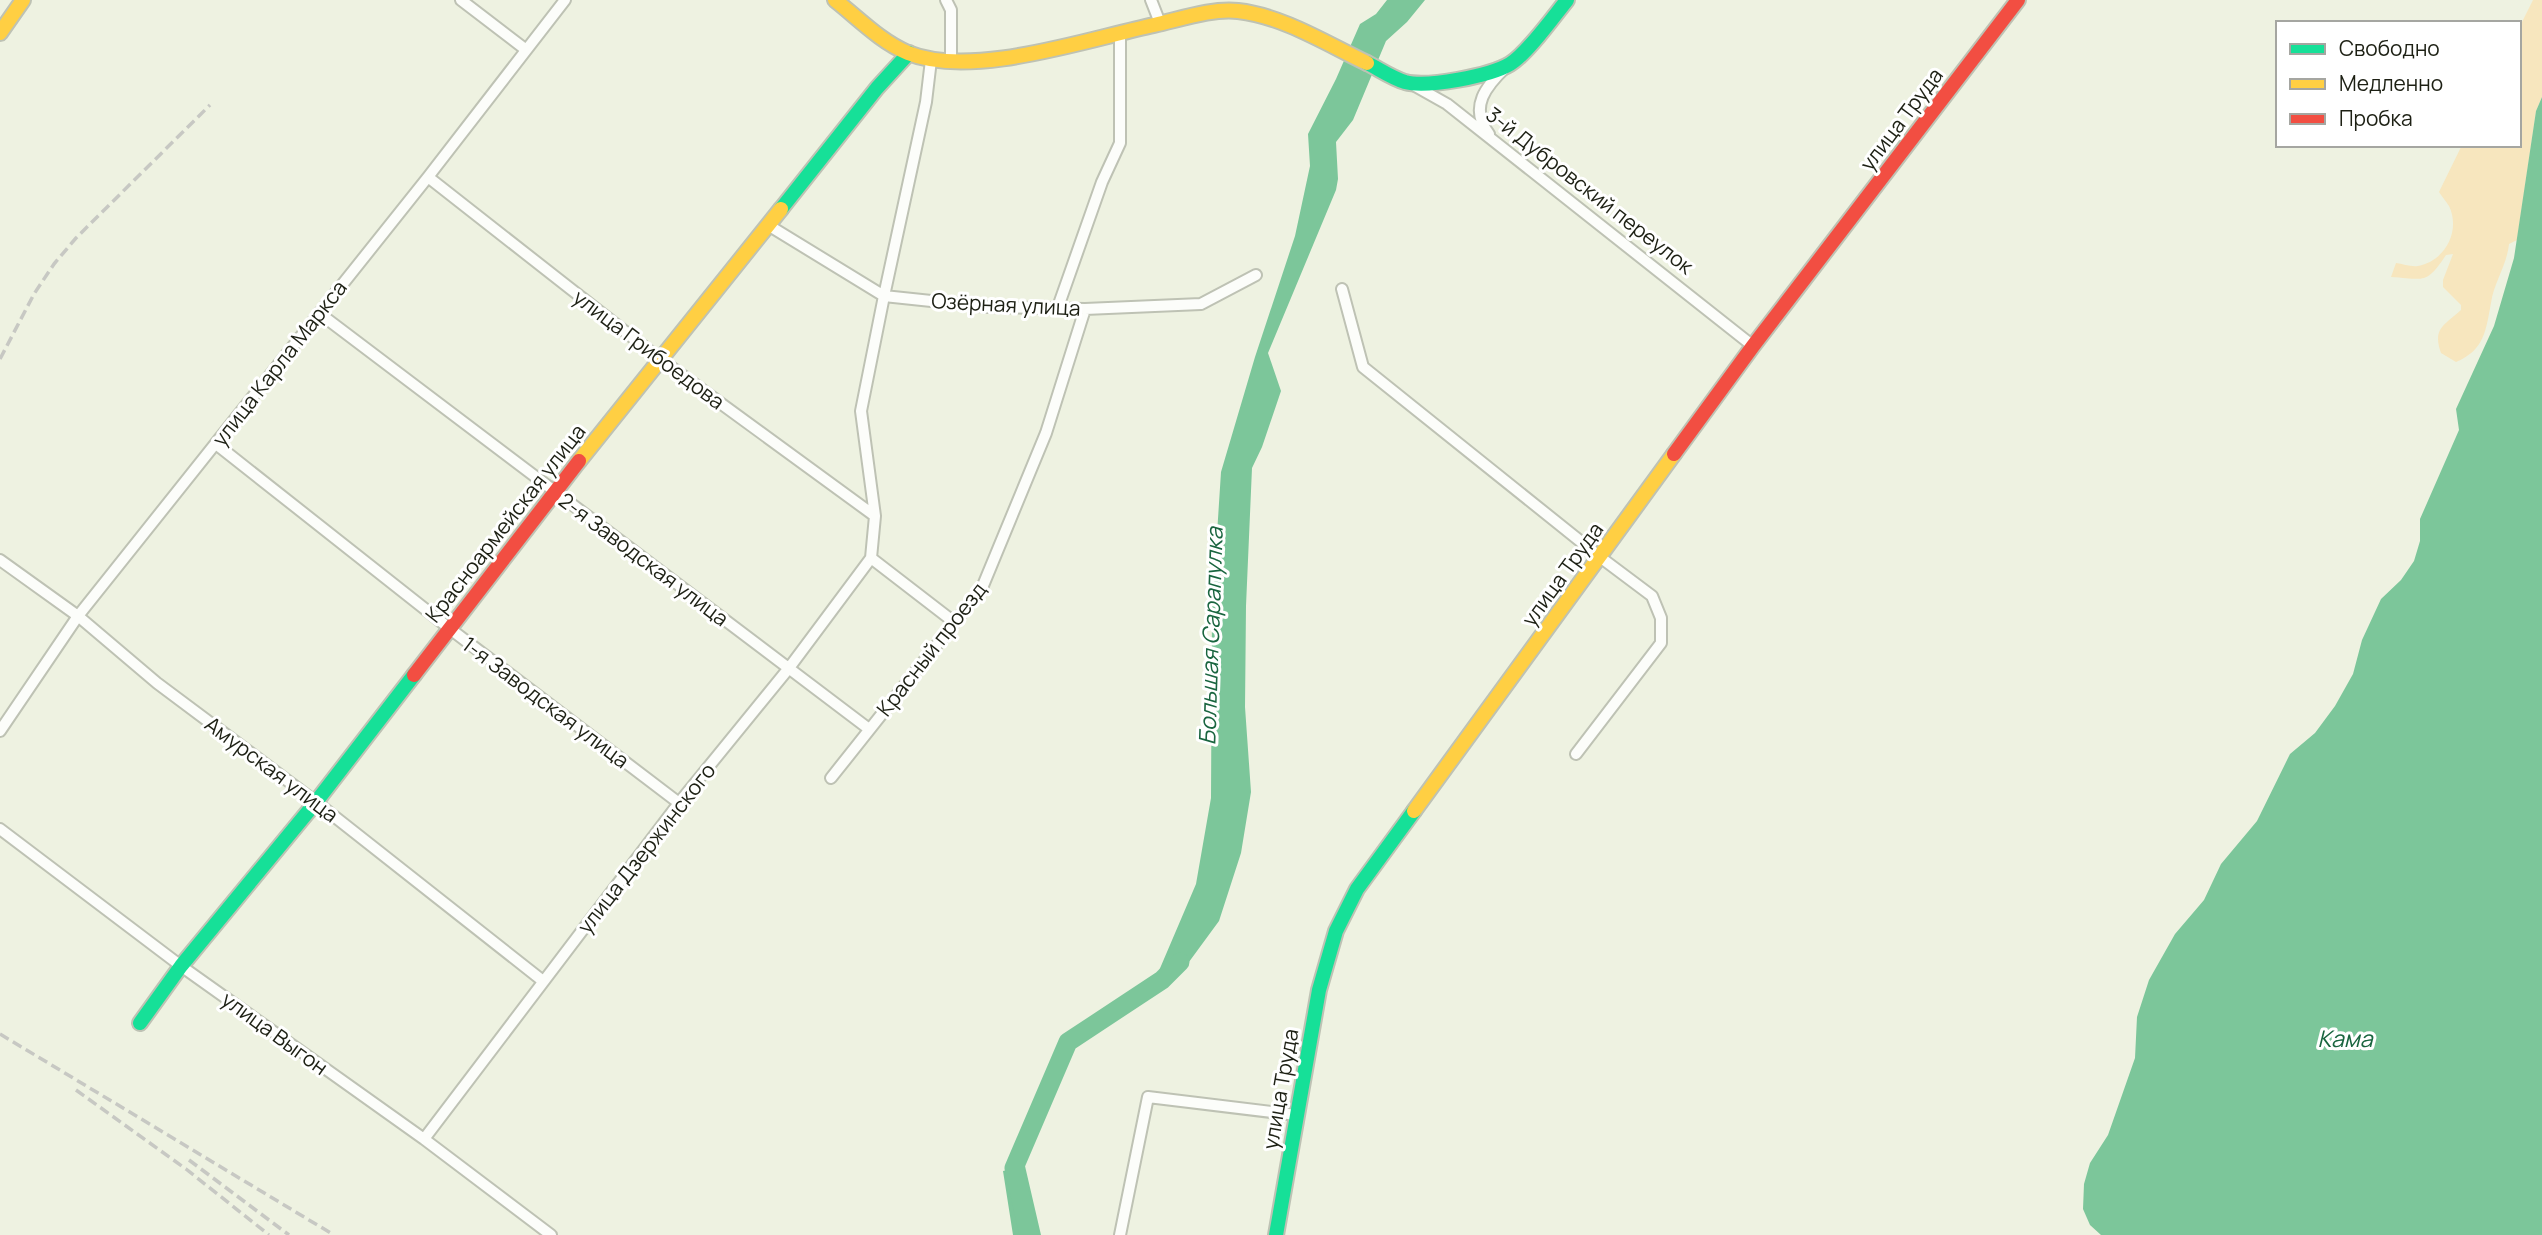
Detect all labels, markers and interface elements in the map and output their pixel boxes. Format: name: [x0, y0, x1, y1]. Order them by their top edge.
legend: [2276, 21, 2521, 147]
text: Свободно: [2339, 34, 2440, 62]
street label: улица Труда: [1853, 62, 1949, 176]
text: Медленно: [2339, 69, 2443, 97]
street label: 3-й Дубровский переулок: [1481, 100, 1700, 280]
text: Пробка: [2339, 104, 2413, 132]
street label: улица Карла Маркса: [205, 274, 353, 452]
street label: улица Грибоедова: [568, 283, 730, 415]
street label: Озёрная улица: [931, 286, 1081, 322]
street label: Красноармейская улица: [419, 418, 591, 628]
street label: 2-я Заводская улица: [553, 486, 735, 632]
street label: улица Труда: [1515, 516, 1609, 632]
water label: Большая Сарапулка: [1190, 525, 1230, 745]
street label: Красный проезд: [870, 576, 992, 722]
street label: 1-я Заводская улица: [457, 630, 635, 774]
street label: Амурская улица: [200, 710, 344, 828]
street label: улица Дзержинского: [571, 757, 721, 939]
street label: улица Выгон: [216, 985, 334, 1081]
water label: Кама: [2317, 1022, 2374, 1054]
street label: улица Труда: [1256, 1027, 1304, 1151]

